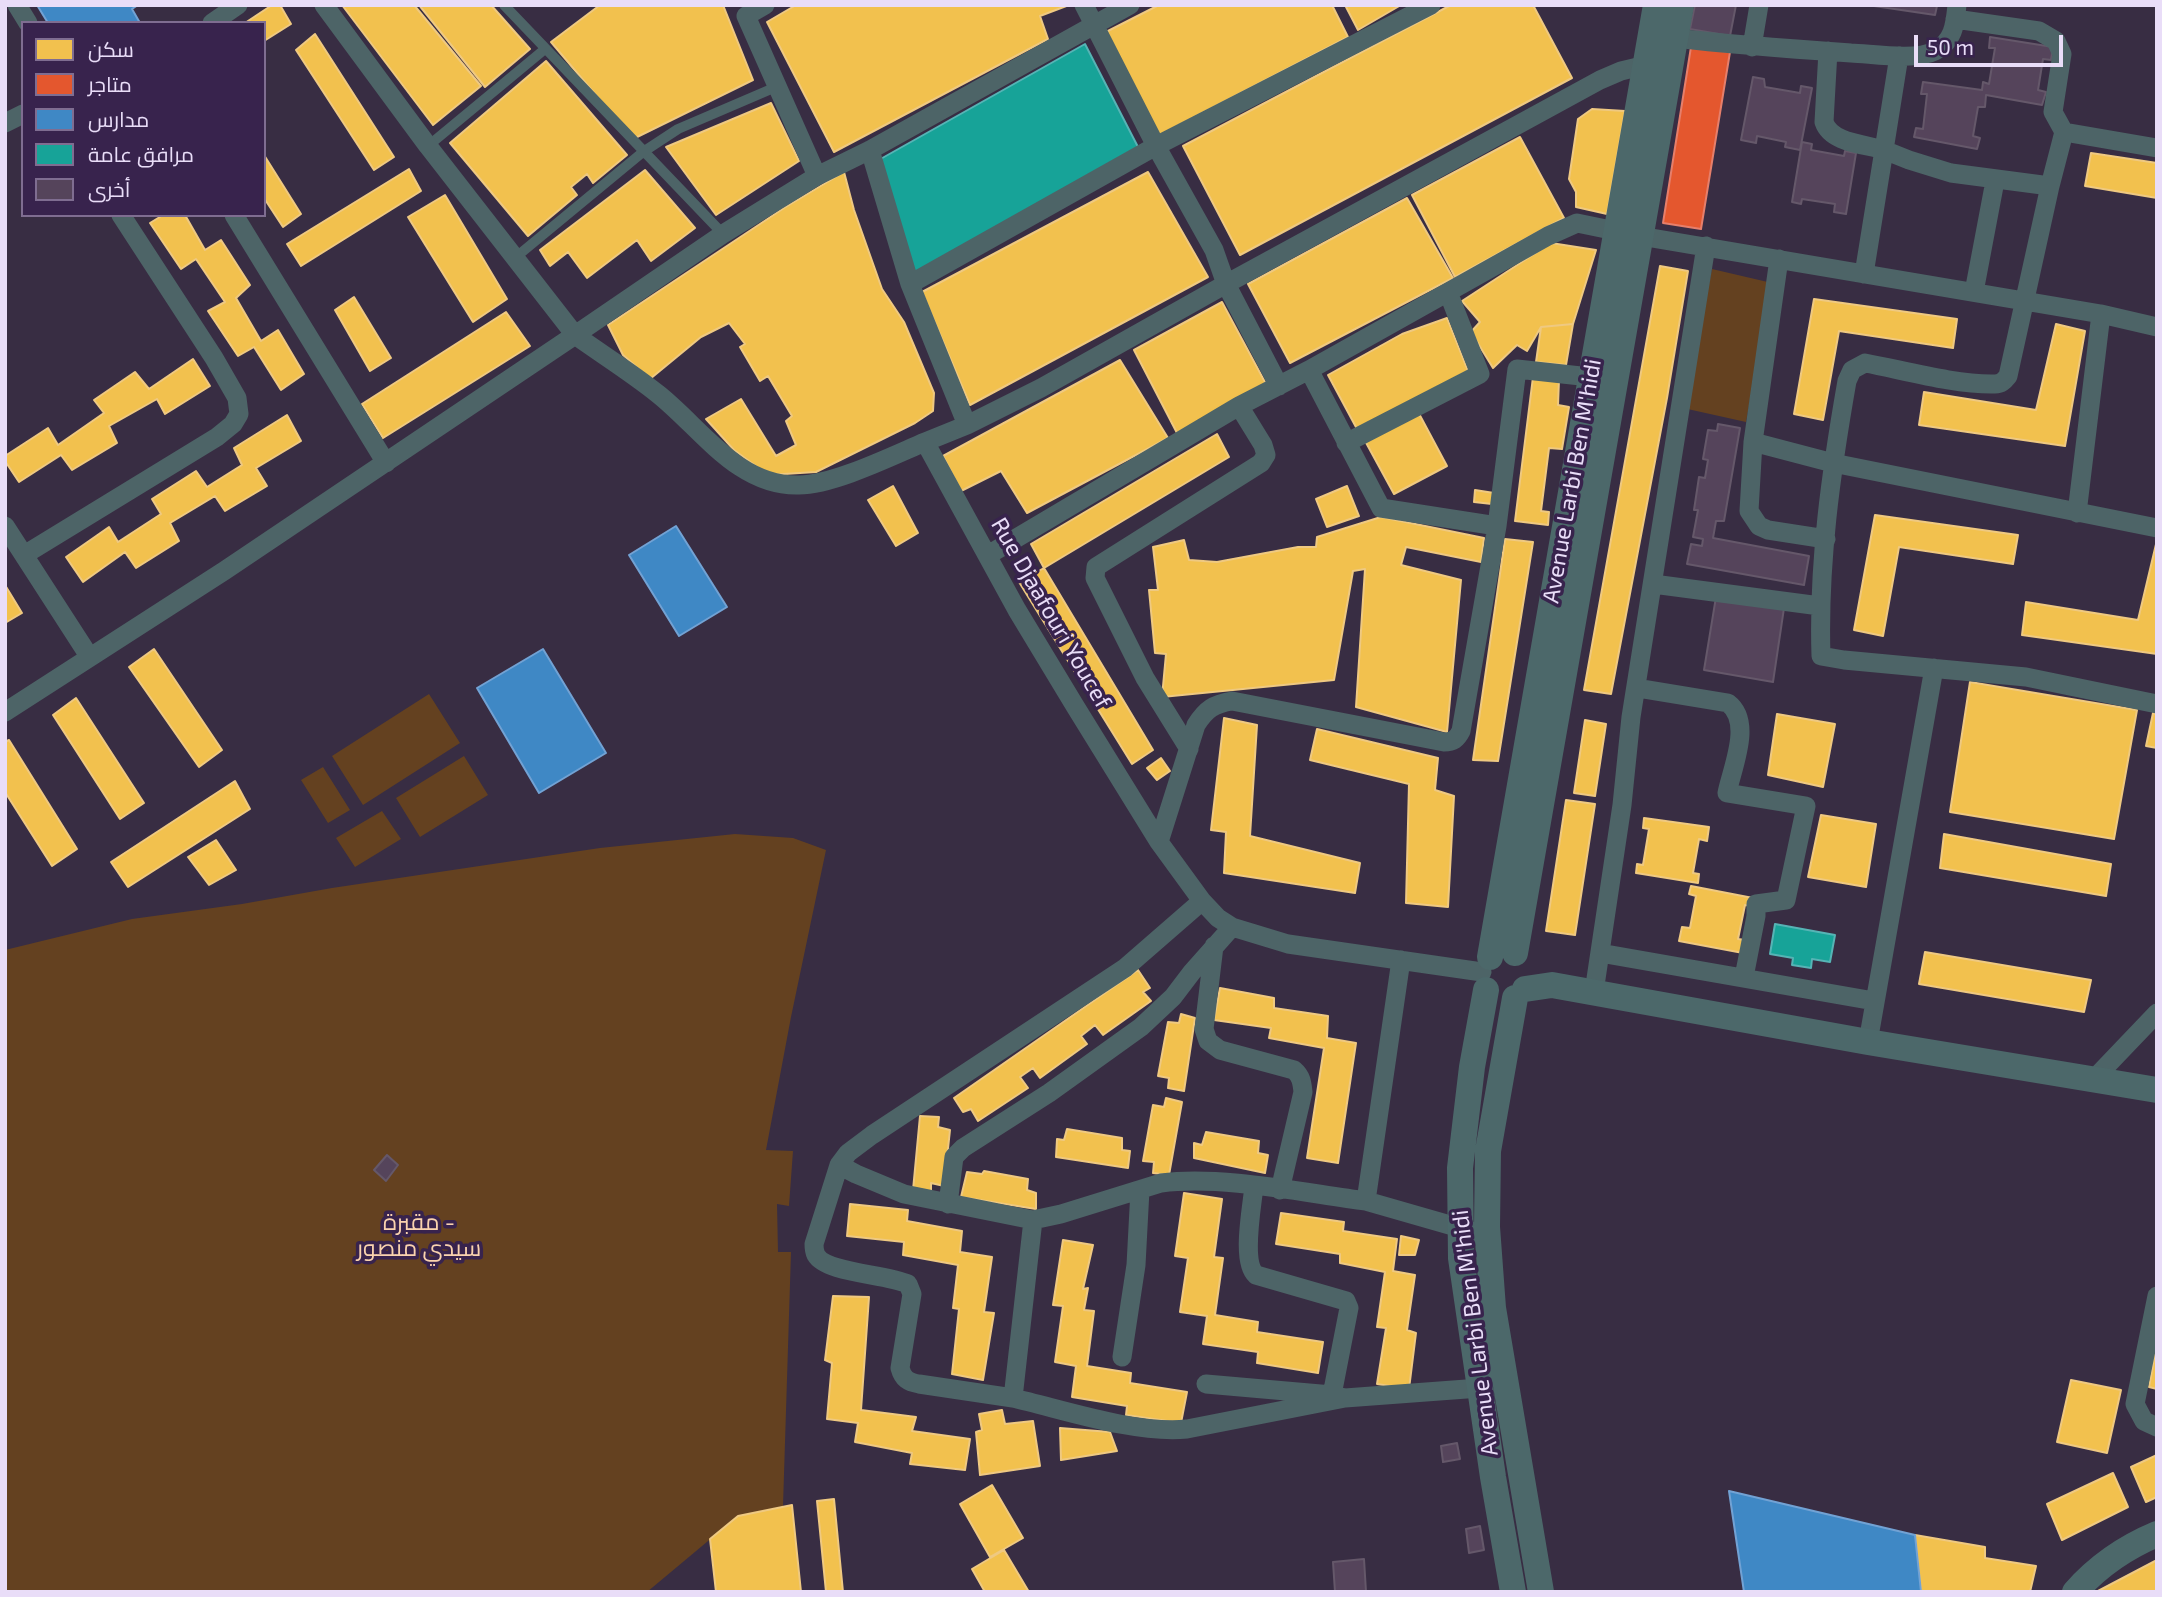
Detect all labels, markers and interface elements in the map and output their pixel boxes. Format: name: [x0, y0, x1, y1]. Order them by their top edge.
legend: [21, 21, 266, 217]
scale bar: [1917, 21, 2066, 65]
text: 50 m: [1927, 34, 1974, 59]
text: سكن: [88, 36, 134, 61]
text: متاجر: [88, 71, 132, 96]
text: مدارس: [88, 106, 149, 131]
text: مرافق عامة: [88, 141, 194, 166]
text: أخرى: [88, 176, 130, 201]
street label: Avenue Larbi Ben M'hidi: [1537, 357, 1607, 605]
street label: Rue Djaafouri Youcef: [985, 513, 1117, 713]
park label: مقبرة - سيدي منصور: [357, 1208, 481, 1262]
street label: Avenue Larbi Ben M'hidi: [1446, 1208, 1504, 1458]

